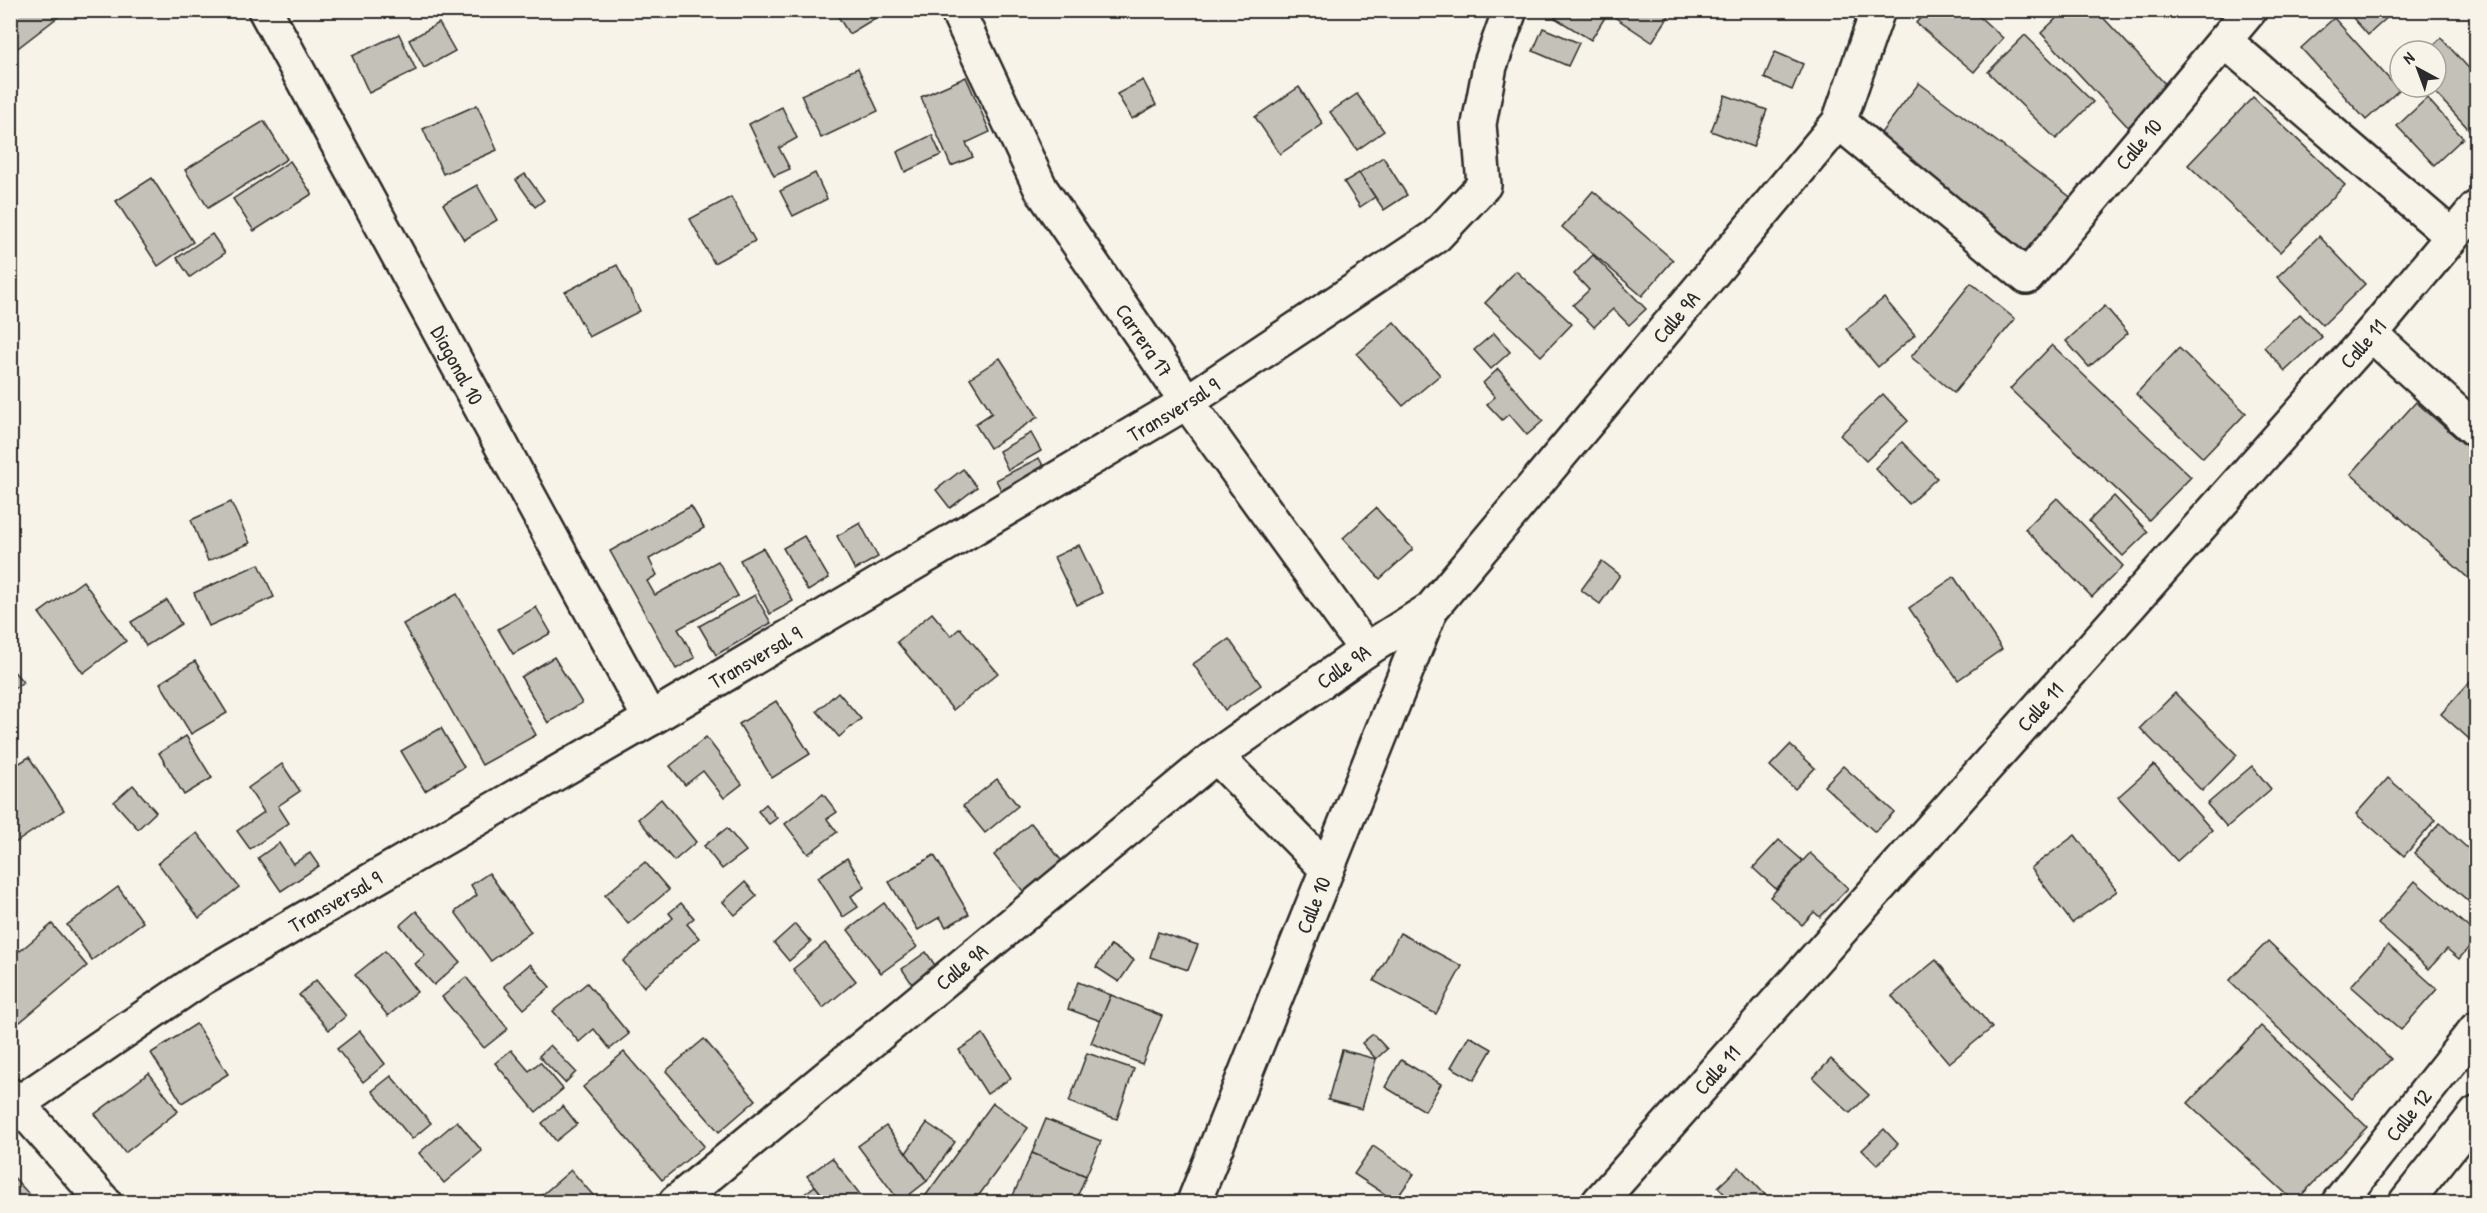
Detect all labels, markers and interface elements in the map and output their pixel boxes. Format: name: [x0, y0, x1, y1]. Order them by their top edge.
north arrow: [2388, 39, 2448, 99]
text: N: [2398, 46, 2419, 69]
street label: Calle 10: [2108, 112, 2168, 176]
street label: Calle 9A: [1645, 285, 1706, 349]
street label: Carrera 17: [1109, 298, 1180, 383]
street label: Calle 11: [2333, 312, 2392, 374]
street label: Diagonal 10: [425, 320, 491, 410]
street label: Transversal 9: [1122, 370, 1225, 449]
street label: Transversal 9: [703, 618, 807, 696]
street label: Calle 9A: [1310, 637, 1376, 695]
street label: Calle 11: [2010, 676, 2069, 738]
street label: Transversal 9: [283, 863, 387, 939]
street label: Calle 10: [1288, 872, 1337, 938]
street label: Calle 9A: [929, 936, 994, 997]
street label: Calle 11: [1687, 1039, 1746, 1101]
street label: Calle 12: [2378, 1083, 2438, 1147]

